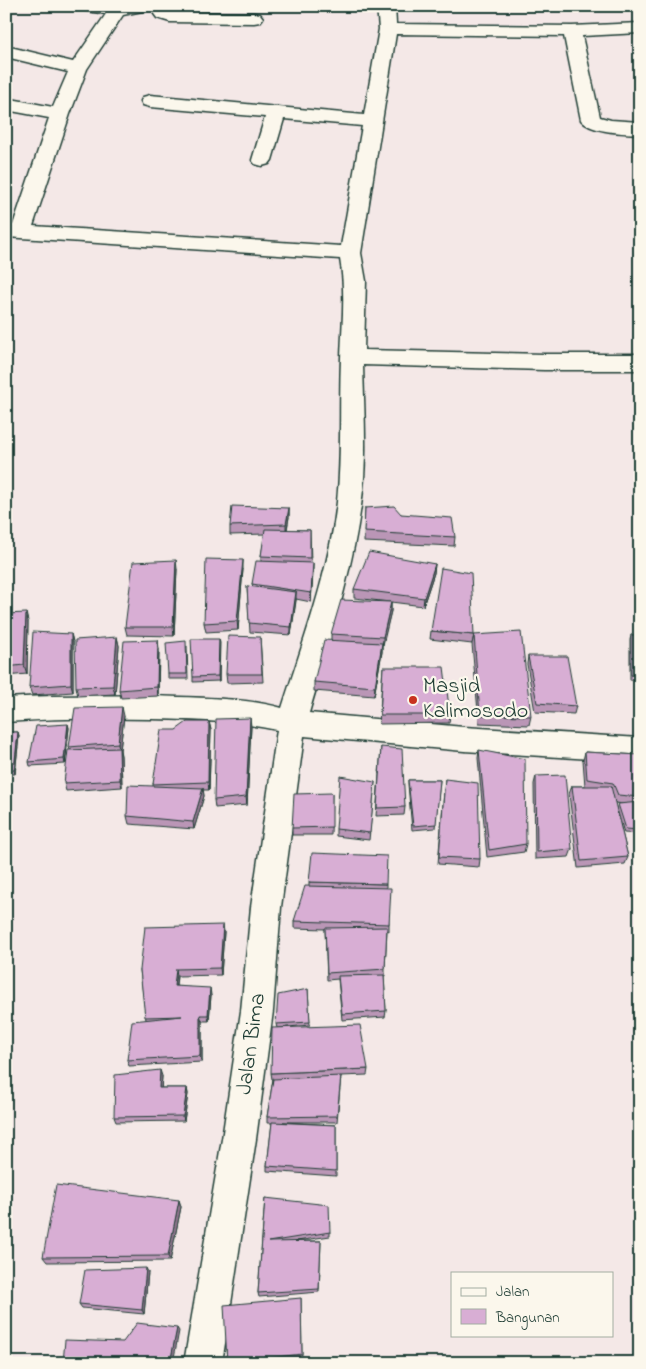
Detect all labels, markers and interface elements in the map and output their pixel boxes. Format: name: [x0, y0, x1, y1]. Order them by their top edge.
place label: Masjid Kalimosodo: [423, 671, 528, 728]
marker: Masjid Kalimosodo: [407, 694, 419, 706]
street label: Jalan Bima: [229, 991, 275, 1097]
legend: [451, 1272, 614, 1336]
text: Jalan: [496, 1281, 529, 1303]
text: Bangunan: [495, 1307, 560, 1330]

